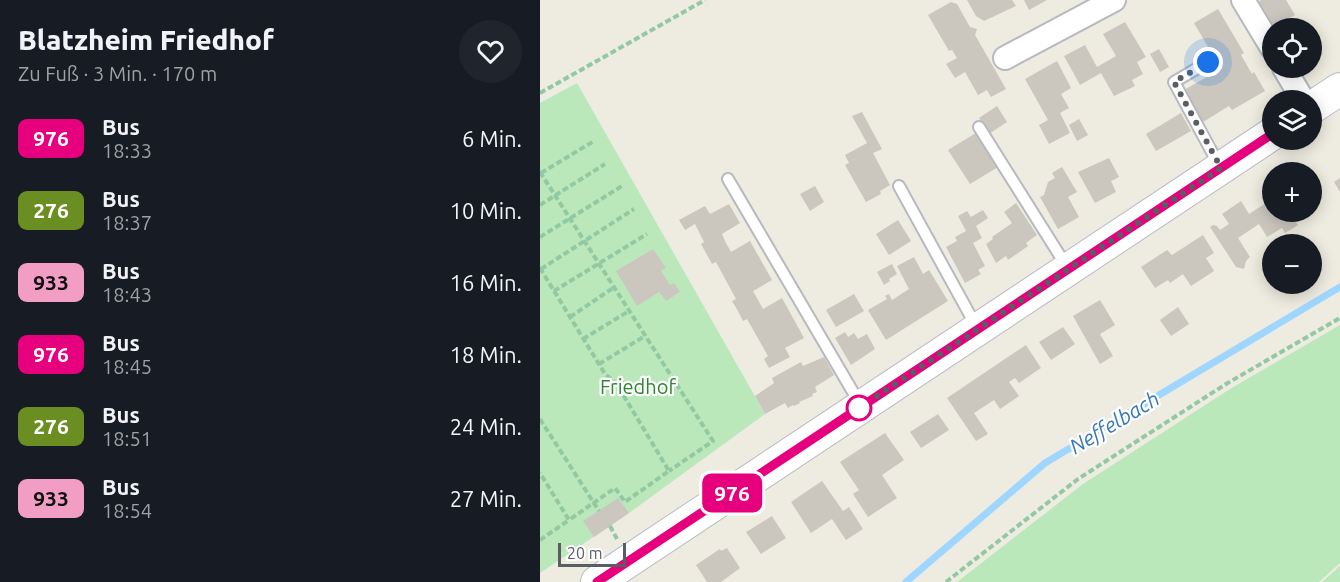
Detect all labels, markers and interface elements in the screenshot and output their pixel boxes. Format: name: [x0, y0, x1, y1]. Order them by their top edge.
map controls: [1262, 18, 1322, 294]
button: locate: [1262, 18, 1322, 78]
button: heart: [459, 20, 522, 83]
text: Blatzheim Friedhof: [18, 24, 274, 55]
your location: [1193, 47, 1223, 77]
text: Zu Fuß · 3 Min. · 170 m: [18, 62, 217, 85]
button: layers: [1262, 90, 1322, 150]
text: Bus: [102, 114, 140, 139]
text: 976: [33, 126, 69, 150]
text: 6 Min.: [462, 126, 522, 151]
text: 18:33: [102, 139, 152, 162]
button: +: [1262, 162, 1322, 222]
text: Bus: [102, 186, 140, 211]
text: 276: [33, 198, 69, 222]
text: 10 Min.: [450, 198, 522, 223]
text: 18:37: [102, 211, 152, 234]
button: −: [1262, 234, 1322, 294]
text: Bus: [102, 258, 140, 283]
text: 933: [33, 270, 69, 294]
text: 16 Min.: [450, 270, 522, 295]
text: 18:43: [102, 283, 152, 306]
text: Bus: [102, 330, 140, 355]
text: 976: [33, 342, 69, 366]
text: 18 Min.: [450, 342, 522, 367]
text: 18:45: [102, 355, 152, 378]
park label: Friedhof: [600, 375, 676, 398]
water label: Neffelbach: [1065, 386, 1163, 458]
unlabelled marker: [846, 395, 872, 421]
text: Bus: [102, 402, 140, 427]
text: 276: [33, 414, 69, 438]
text: 24 Min.: [450, 414, 522, 439]
text: 18:51: [102, 427, 152, 450]
text: Bus: [102, 474, 140, 499]
line badge: 976: [698, 474, 766, 512]
text: 976: [714, 481, 750, 505]
text: 933: [33, 486, 69, 510]
text: 27 Min.: [450, 486, 522, 511]
text: 18:54: [102, 499, 152, 522]
scale bar: [558, 540, 626, 568]
text: 20 m: [567, 544, 603, 562]

